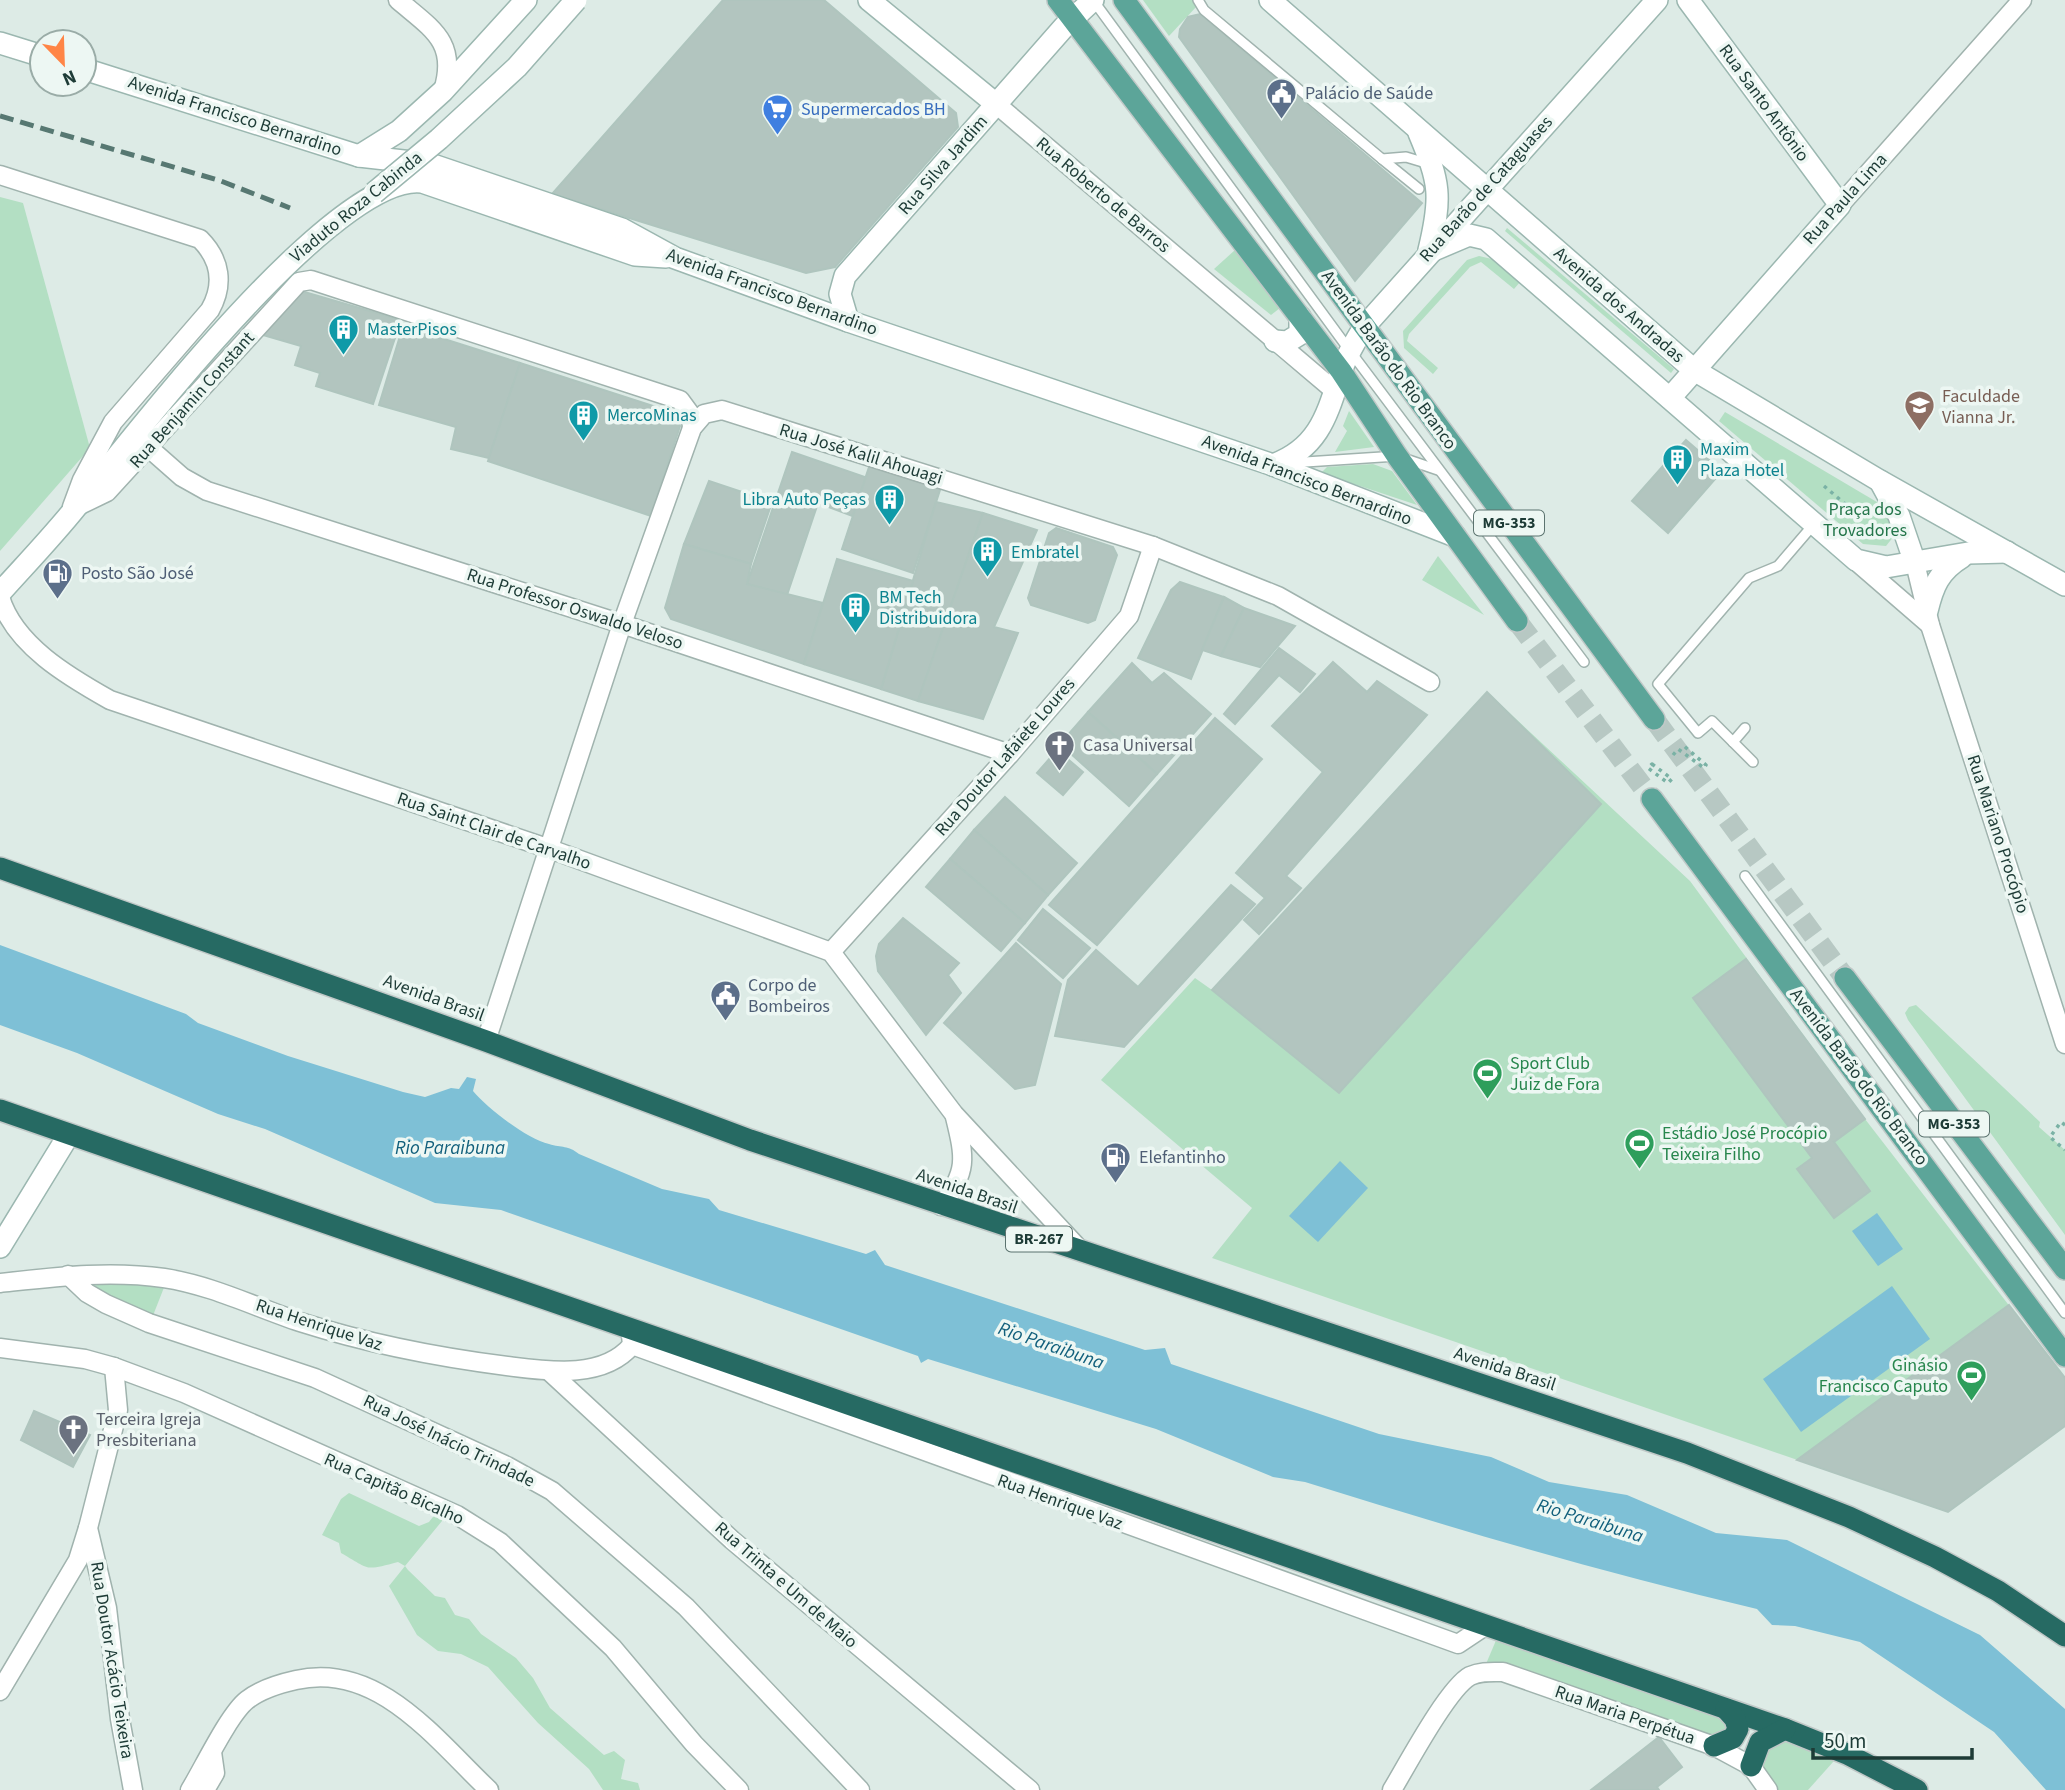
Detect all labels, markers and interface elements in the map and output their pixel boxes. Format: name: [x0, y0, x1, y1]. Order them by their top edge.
north arrow: [28, 28, 98, 98]
street label: Rua Santo Antônio: [1713, 39, 1815, 167]
text: N: [58, 62, 80, 92]
street label: Avenida Francisco Bernardino: [125, 70, 345, 162]
public building icon: Palácio de Saúde: [1265, 76, 1299, 120]
place label: Palácio de Saúde: [1305, 81, 1433, 106]
supermarket icon: Supermercados BH: [761, 92, 795, 136]
place label: Supermercados BH: [801, 97, 946, 122]
street label: Rua Silva Jardim: [893, 110, 993, 220]
street label: Rua Barão de Cataguases: [1413, 110, 1559, 268]
street label: Rua Roberto de Barros: [1030, 131, 1176, 259]
street label: Viaduto Roza Cabinda: [284, 146, 428, 268]
street label: Rua Paula Lima: [1797, 148, 1893, 250]
street label: Avenida dos Andradas: [1548, 241, 1690, 369]
street label: Avenida Francisco Bernardino: [663, 242, 881, 342]
street label: Avenida Barão do Rio Branco: [1315, 265, 1463, 455]
building icon: MasterPisos: [327, 312, 361, 356]
place label: MasterPisos: [367, 317, 457, 342]
street label: Rua Benjamin Constant: [124, 326, 260, 474]
place label: Faculdade Vianna Jr.: [1942, 384, 2020, 430]
school or university icon: Faculdade Vianna Jr.: [1902, 389, 1936, 433]
building icon: MercoMinas: [567, 398, 601, 442]
place label: MercoMinas: [607, 403, 697, 428]
street label: Rua José Kalil Ahouagi: [776, 417, 946, 491]
street label: Avenida Francisco Bernardino: [1198, 428, 1416, 532]
place label: Maxim Plaza Hotel: [1700, 437, 1784, 483]
building icon: Maxim Plaza Hotel: [1660, 442, 1694, 486]
building icon: Libra Auto Peças: [872, 482, 906, 526]
place label: Libra Auto Peças: [742, 487, 866, 512]
park label: Praça dos Trovadores: [1823, 497, 1907, 543]
road number: MG-353: [1474, 510, 1544, 536]
building icon: Embratel: [971, 535, 1005, 579]
place label: Embratel: [1011, 540, 1079, 565]
fuel station icon: Posto São José: [41, 556, 75, 600]
place label: Posto São José: [81, 561, 194, 586]
street label: Rua Professor Oswaldo Veloso: [464, 562, 686, 656]
place label: BM Tech Distribuidora: [879, 585, 977, 631]
building icon: BM Tech Distribuidora: [839, 590, 873, 634]
street label: Rua Doutor Lafaiete Loures: [929, 672, 1081, 842]
church icon: Casa Universal: [1043, 728, 1077, 772]
place label: Casa Universal: [1083, 733, 1193, 758]
street label: Rua Mariano Procópio: [1961, 751, 2035, 917]
street label: Rua Saint Clair de Carvalho: [394, 786, 594, 876]
street label: Avenida Brasil: [380, 968, 488, 1028]
place label: Corpo de Bombeiros: [748, 973, 830, 1019]
public building icon: Corpo de Bombeiros: [708, 978, 742, 1022]
street label: Avenida Barão do Rio Branco: [1784, 983, 1934, 1171]
place label: Sport Club Juiz de Fora: [1510, 1051, 1600, 1097]
sports icon: Sport Club Juiz de Fora: [1470, 1056, 1504, 1100]
road number: MG-353: [1919, 1112, 1989, 1136]
place label: Estádio José Procópio Teixeira Filho: [1662, 1121, 1827, 1167]
sports icon: Estádio José Procópio Teixeira Filho: [1622, 1126, 1656, 1170]
water label: Rio Paraibuna: [395, 1135, 505, 1162]
fuel station icon: Elefantinho: [1099, 1140, 1133, 1184]
place label: Elefantinho: [1139, 1145, 1226, 1170]
street label: Avenida Brasil: [913, 1162, 1021, 1220]
road number: BR-267: [1006, 1226, 1072, 1252]
street label: Rua Henrique Vaz: [252, 1293, 386, 1357]
water label: Rio Paraibuna: [995, 1315, 1107, 1377]
street label: Avenida Brasil: [1451, 1341, 1559, 1397]
place label: Ginásio Francisco Caputo: [1819, 1353, 1948, 1399]
sports icon: Ginásio Francisco Caputo: [1954, 1358, 1988, 1402]
street label: Rua José Inácio Trindade: [359, 1389, 539, 1493]
place label: Terceira Igreja Presbiteriana: [96, 1407, 201, 1453]
church icon: Terceira Igreja Presbiteriana: [56, 1412, 90, 1456]
street label: Rua Capitão Bicalho: [320, 1447, 468, 1531]
street label: Rua Henrique Vaz: [994, 1468, 1127, 1536]
water label: Rio Paraibuna: [1533, 1492, 1647, 1550]
street label: Rua Trinta e Um de Maio: [709, 1516, 863, 1654]
street label: Rua Doutor Acácio Teixeira: [84, 1560, 140, 1760]
street label: Rua Maria Perpétua: [1552, 1679, 1698, 1751]
scale bar: [1813, 1716, 1972, 1760]
text: 50 m: [1824, 1726, 1866, 1756]

